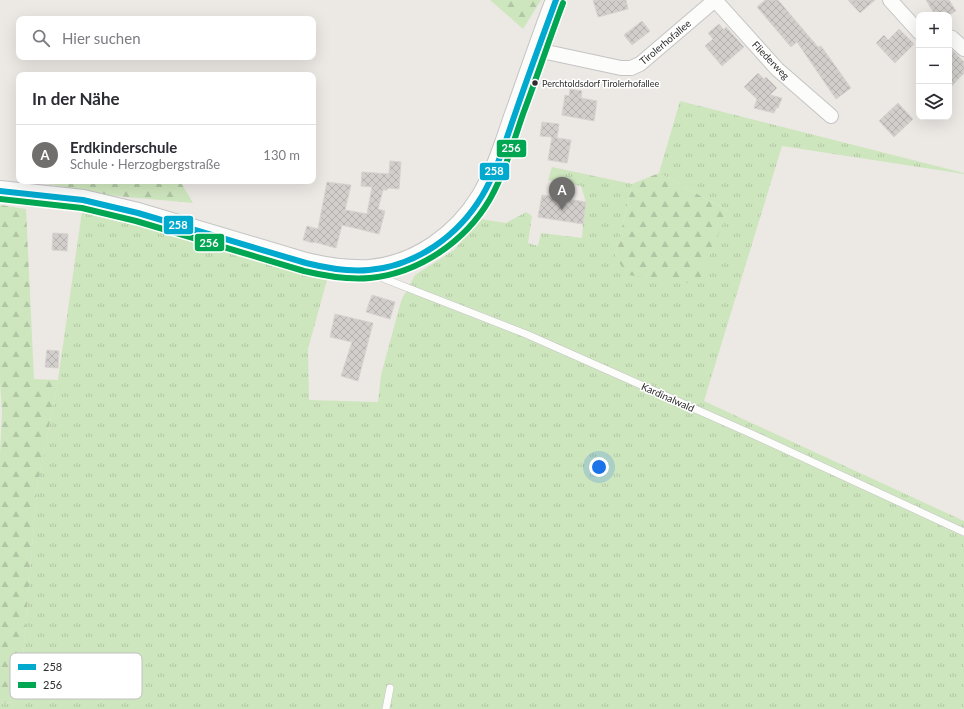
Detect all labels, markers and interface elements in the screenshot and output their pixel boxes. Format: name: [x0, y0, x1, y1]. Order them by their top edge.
map controls: [916, 12, 952, 120]
button: +: [916, 12, 952, 48]
search box: [16, 16, 316, 60]
street label: Tirolerhofallee: [637, 17, 693, 67]
icon: search: [30, 27, 52, 49]
text: Hier suchen: [62, 29, 141, 47]
street label: Fliederweg: [750, 38, 792, 82]
button: −: [916, 48, 952, 84]
marker: Perchtoldsdorf Tirolerhofallee: [530, 78, 540, 88]
place label: Perchtoldsdorf Tirolerhofallee: [542, 78, 659, 89]
button: layers: [916, 84, 952, 120]
text: In der Nähe: [32, 88, 120, 109]
text: Erdkinderschule: [70, 138, 177, 156]
line badge: 256: [496, 139, 527, 158]
text: 256: [501, 141, 521, 154]
text: A: [40, 147, 50, 163]
text: 130 m: [263, 147, 300, 163]
text: Schule · Herzogbergstraße: [70, 156, 220, 172]
line badge: 258: [479, 162, 510, 181]
text: 258: [484, 164, 504, 177]
pin: A: [549, 177, 575, 210]
line badge: 258: [163, 215, 194, 235]
text: 258: [168, 218, 188, 231]
line badge: 256: [194, 233, 225, 252]
text: 256: [199, 236, 219, 249]
street label: Kardinalwald: [640, 380, 696, 414]
your location: [589, 457, 609, 477]
legend: [10, 653, 142, 699]
text: 258: [43, 660, 62, 673]
text: 256: [43, 678, 62, 691]

